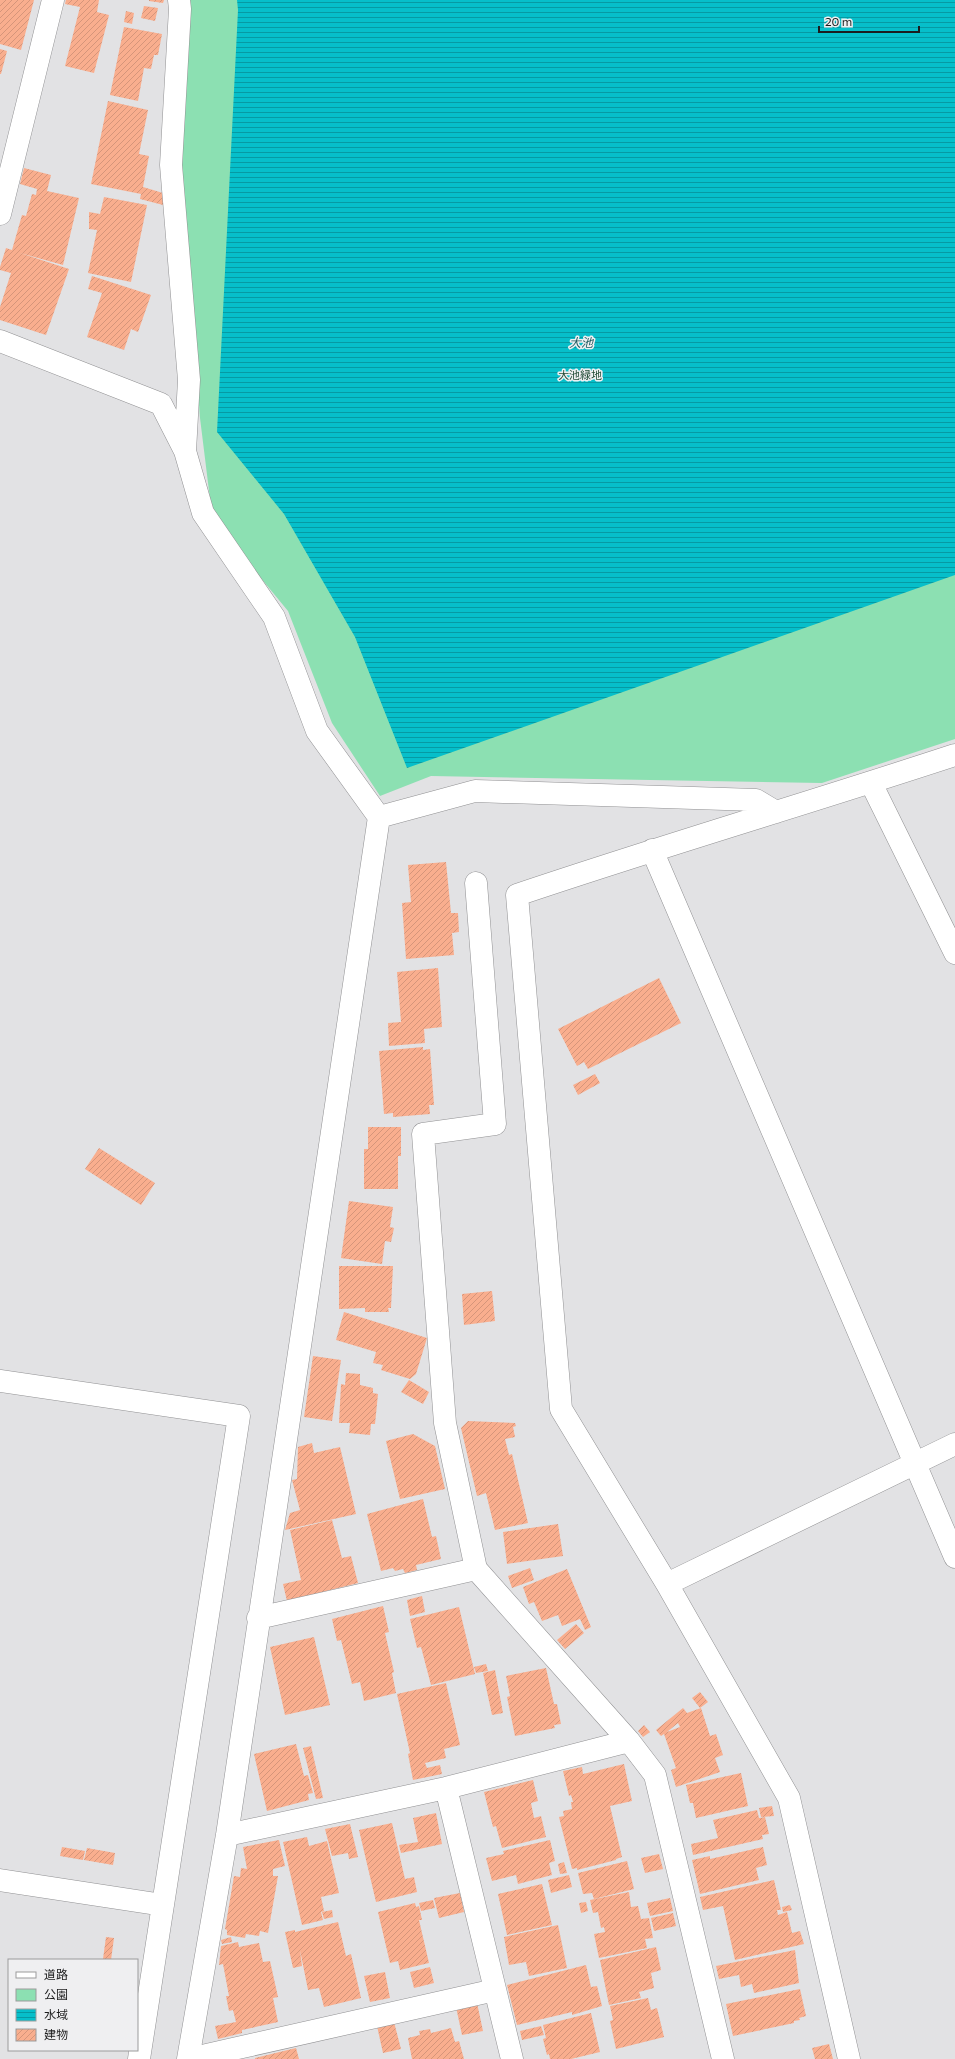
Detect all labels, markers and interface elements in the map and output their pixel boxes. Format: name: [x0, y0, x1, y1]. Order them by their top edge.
scale bar: [819, 8, 919, 34]
text: 20 m: [825, 14, 852, 28]
water label: 大池: [569, 335, 594, 349]
park label: 大池緑地: [558, 368, 602, 381]
legend: [8, 1959, 138, 2051]
text: 道路: [44, 1967, 68, 1981]
text: 公園: [44, 1987, 68, 2001]
text: 水域: [44, 2007, 68, 2021]
text: 建物: [44, 2027, 68, 2041]

